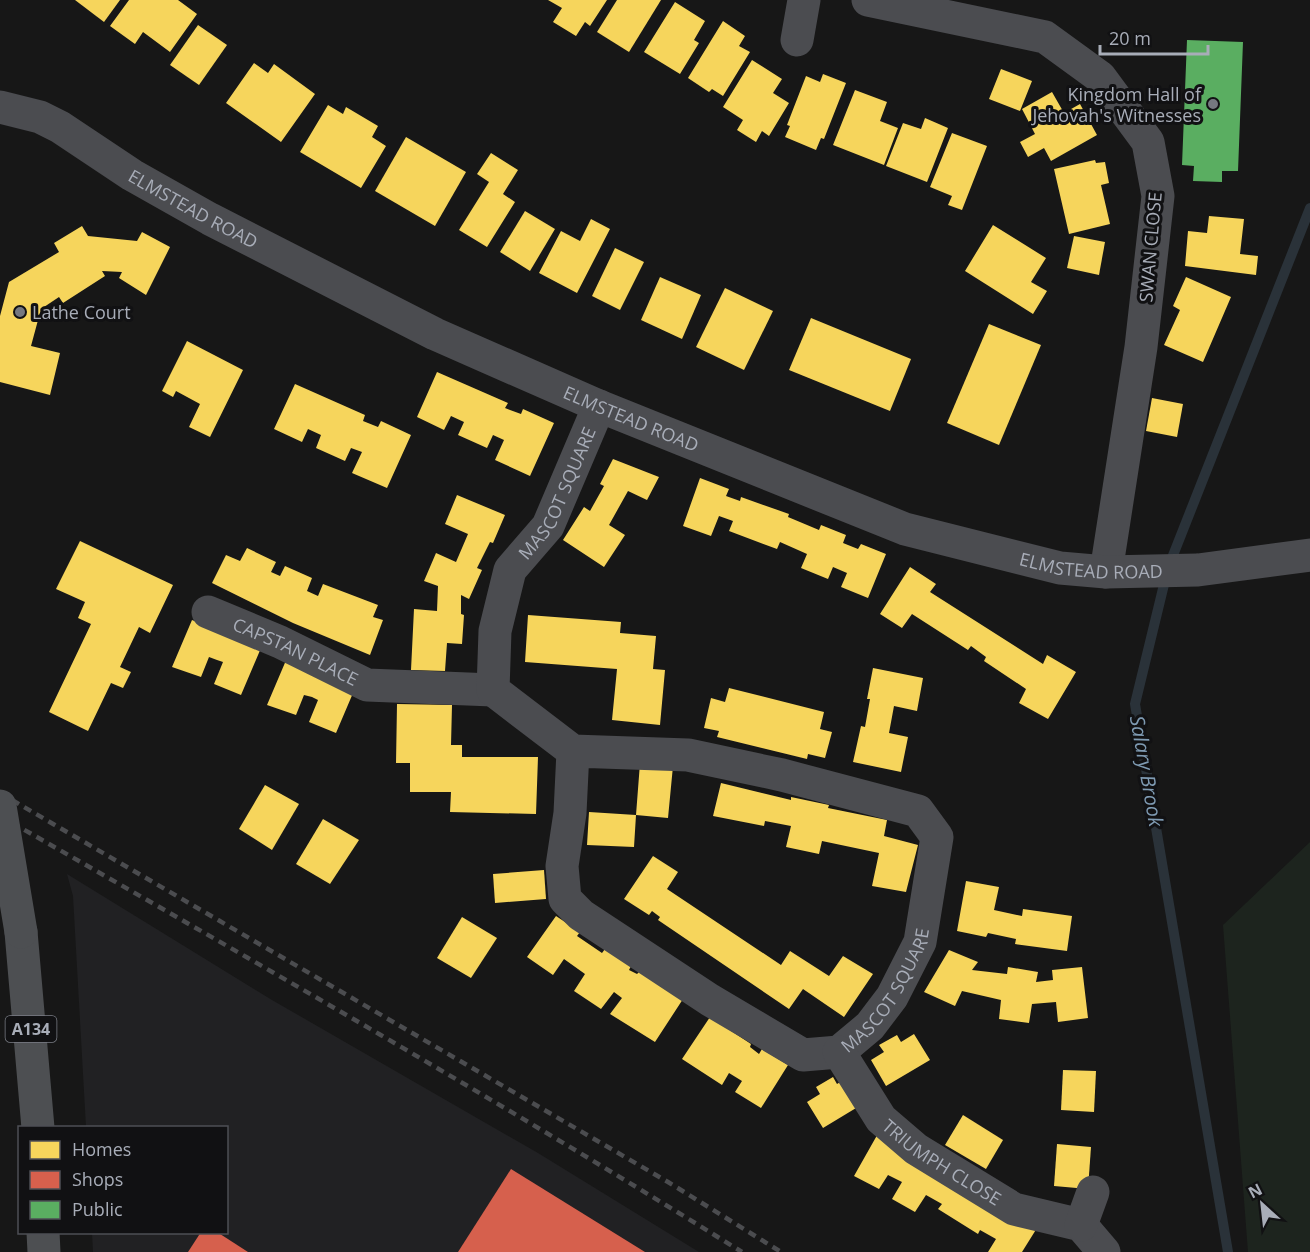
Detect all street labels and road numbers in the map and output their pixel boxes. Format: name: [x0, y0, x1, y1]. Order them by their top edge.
street label: ELMSTEAD ROAD: [124, 163, 262, 254]
street label: SWAN CLOSE: [1133, 191, 1167, 303]
street label: ELMSTEAD ROAD: [560, 380, 702, 457]
street label: MASCOT SQUARE: [513, 423, 601, 564]
street label: ELMSTEAD ROAD: [1017, 546, 1163, 584]
street label: CAPSTAN PLACE: [229, 612, 362, 691]
street label: MASCOT SQUARE: [835, 926, 934, 1058]
road number: A134: [6, 1016, 57, 1042]
street label: TRIUMPH CLOSE: [877, 1113, 1006, 1211]

